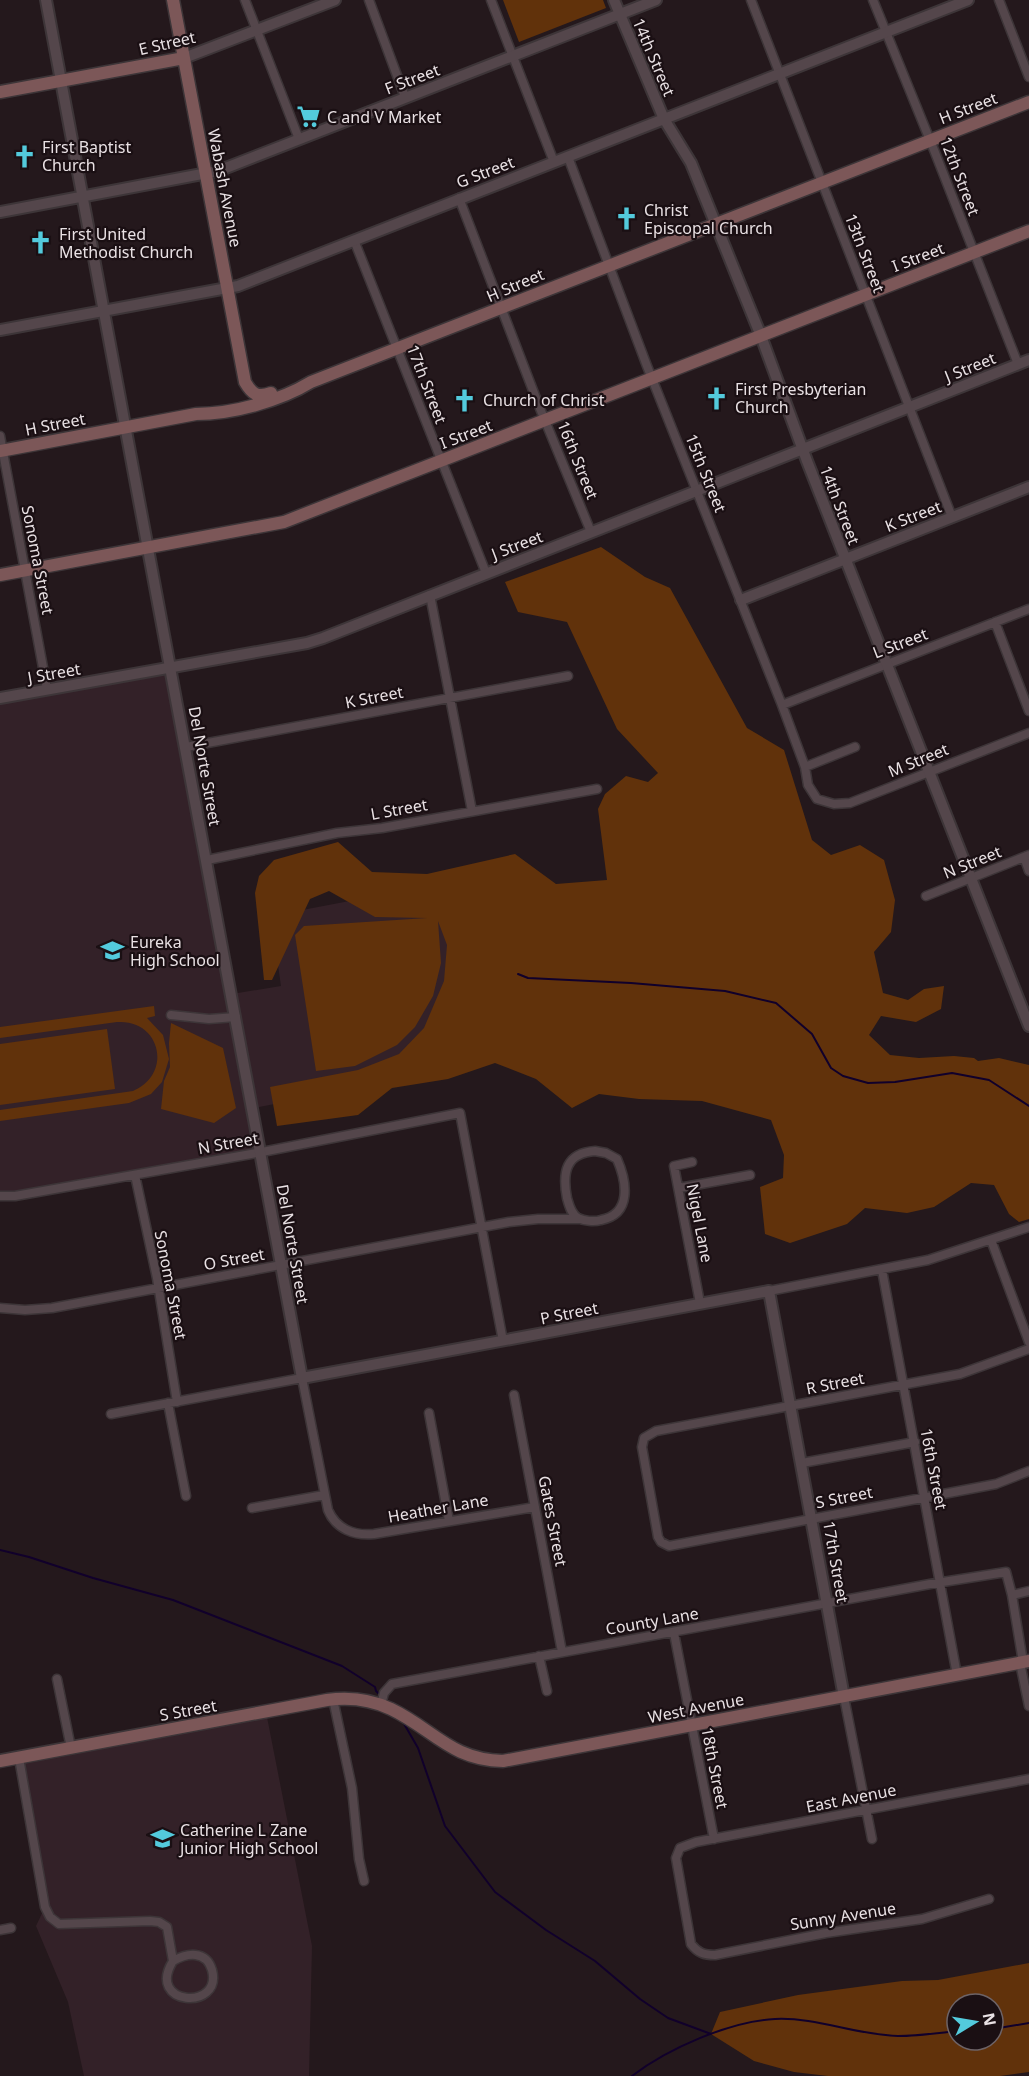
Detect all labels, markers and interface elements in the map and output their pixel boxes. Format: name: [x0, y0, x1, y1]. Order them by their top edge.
street label: 14th Street: [628, 15, 680, 100]
street label: E Street: [136, 26, 198, 60]
street label: F Street: [381, 58, 443, 100]
street label: H Street: [936, 87, 1000, 129]
supermarket icon: C and V Market: [296, 104, 322, 130]
place label: C and V Market: [327, 106, 442, 128]
street label: Wabash Avenue: [203, 127, 247, 249]
street label: 12th Street: [935, 133, 985, 219]
place label: First Baptist Church: [42, 136, 131, 176]
church icon: First Baptist Church: [11, 143, 37, 169]
street label: G Street: [453, 151, 517, 193]
place label: Christ Episcopal Church: [644, 199, 773, 239]
church icon: Christ Episcopal Church: [613, 206, 639, 232]
street label: 13th Street: [840, 210, 890, 296]
place label: First United Methodist Church: [59, 223, 193, 263]
church icon: First United Methodist Church: [28, 230, 54, 256]
street label: I Street: [889, 237, 947, 277]
street label: H Street: [483, 263, 547, 307]
street label: 17th Street: [402, 341, 452, 427]
street label: J Street: [939, 347, 999, 388]
place label: First Presbyterian Church: [735, 378, 866, 418]
church icon: First Presbyterian Church: [704, 385, 730, 411]
church icon: Church of Christ: [452, 387, 478, 413]
place label: Church of Christ: [483, 389, 605, 411]
street label: H Street: [23, 407, 87, 441]
street label: I Street: [437, 414, 495, 454]
street label: 16th Street: [552, 417, 604, 503]
street label: 15th Street: [680, 430, 732, 516]
street label: 14th Street: [815, 462, 865, 548]
street label: K Street: [882, 495, 945, 537]
street label: Sonoma Street: [17, 504, 59, 617]
street label: J Street: [486, 525, 546, 566]
street label: L Street: [869, 622, 931, 664]
street label: J Street: [24, 658, 82, 689]
street label: K Street: [343, 681, 405, 713]
street label: Del Norte Street: [184, 704, 226, 828]
street label: M Street: [885, 738, 952, 782]
street label: L Street: [369, 793, 429, 825]
street label: N Street: [940, 840, 1005, 884]
place label: Eureka High School: [130, 931, 220, 971]
school or university icon: Eureka High School: [99, 938, 125, 964]
street label: N Street: [196, 1127, 260, 1159]
street label: Del Norte Street: [272, 1182, 314, 1306]
street label: Nigel Lane: [682, 1182, 718, 1264]
street label: Sonoma Street: [150, 1229, 192, 1342]
street label: O Street: [202, 1243, 266, 1275]
street label: P Street: [538, 1297, 600, 1329]
street label: R Street: [804, 1367, 866, 1399]
street label: 16th Street: [915, 1426, 953, 1512]
street label: Gates Street: [533, 1474, 573, 1568]
street label: S Street: [814, 1481, 875, 1513]
street label: Heather Lane: [386, 1488, 490, 1528]
street label: 17th Street: [818, 1519, 854, 1605]
street label: County Lane: [604, 1602, 700, 1640]
street label: West Avenue: [646, 1688, 746, 1728]
street label: S Street: [158, 1694, 218, 1726]
street label: 18th Street: [696, 1725, 734, 1811]
street label: East Avenue: [804, 1778, 898, 1818]
place label: Catherine L Zane Junior High School: [178, 1819, 318, 1859]
school or university icon: Catherine L Zane Junior High School: [149, 1826, 175, 1852]
street label: Sunny Avenue: [788, 1897, 898, 1935]
north arrow: [945, 1992, 1005, 2052]
text: N: [978, 2011, 1002, 2028]

